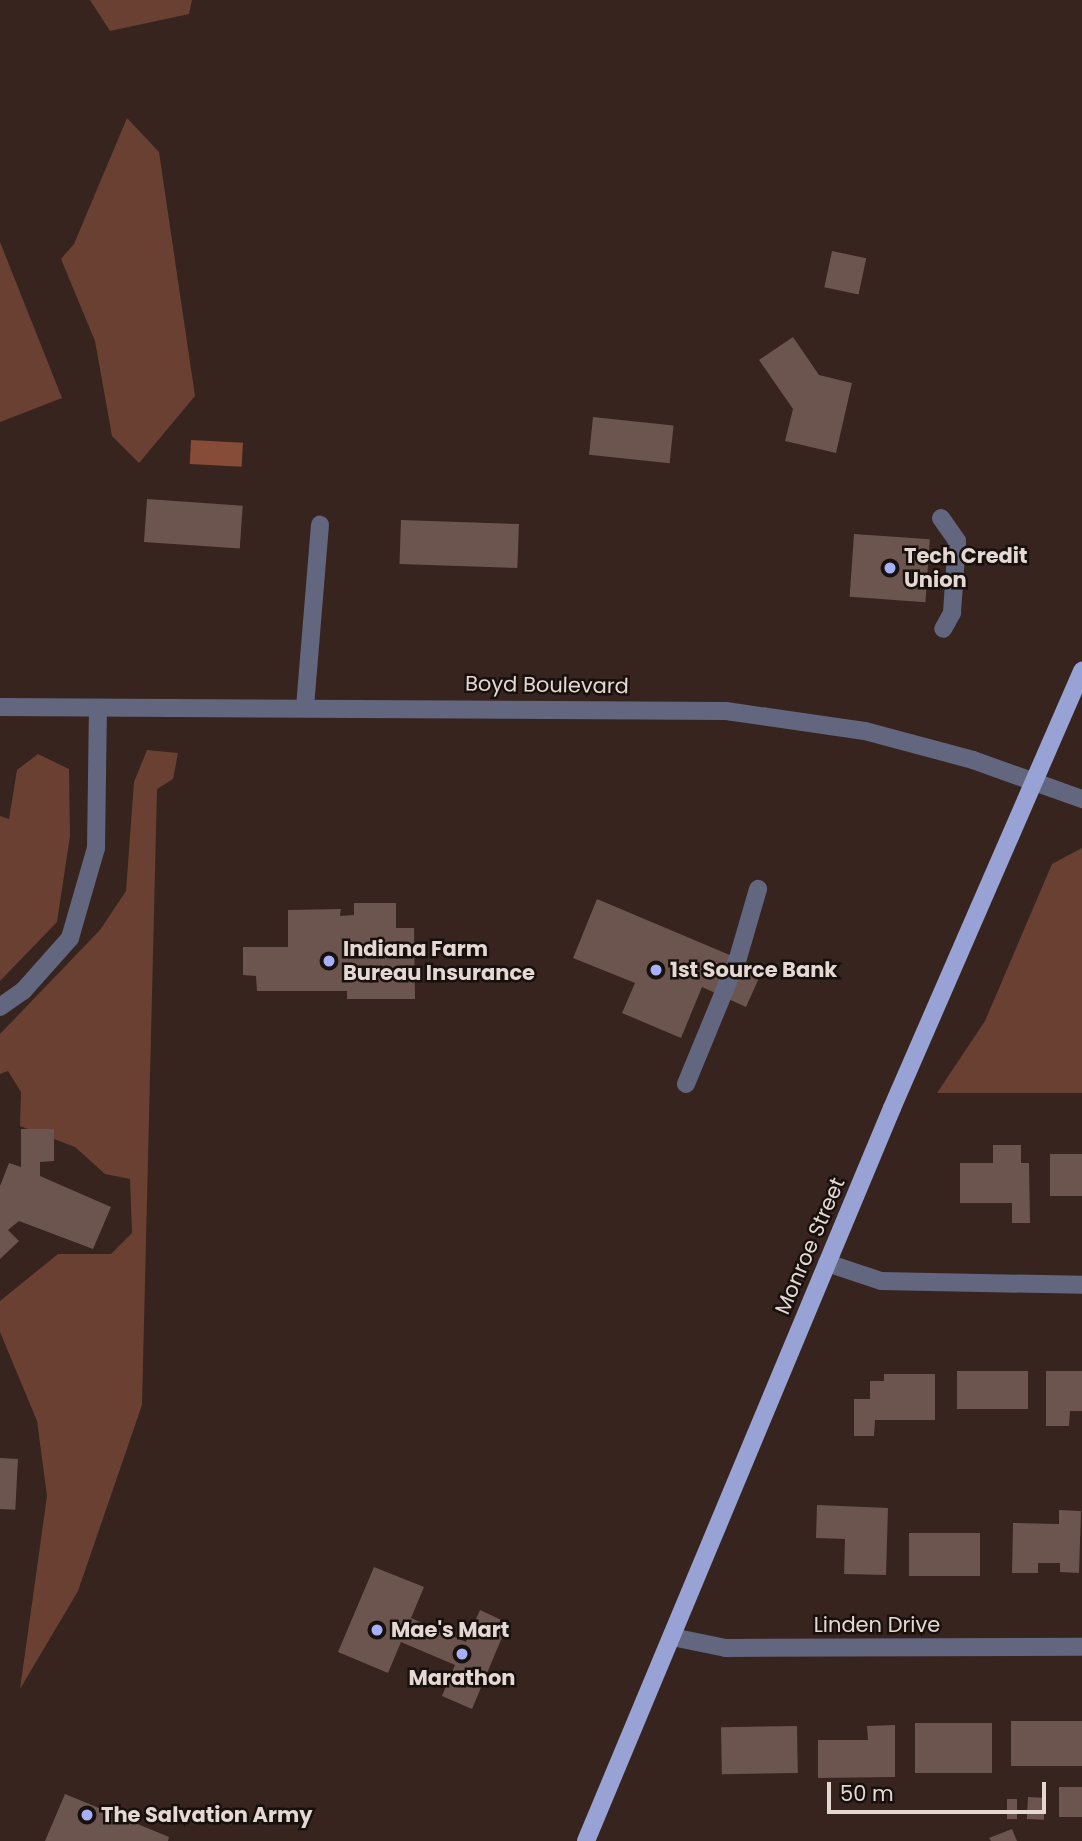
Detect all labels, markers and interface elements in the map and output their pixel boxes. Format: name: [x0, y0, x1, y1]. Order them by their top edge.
place label: Tech Credit Union: [904, 543, 1028, 593]
marker: Tech Credit Union: [882, 560, 898, 576]
street label: Boyd Boulevard: [465, 671, 629, 699]
place label: Indiana Farm Bureau Insurance: [343, 936, 535, 986]
marker: Indiana Farm Bureau Insurance: [321, 953, 337, 969]
place label: 1st Source Bank: [670, 957, 837, 983]
marker: 1st Source Bank: [648, 962, 664, 978]
street label: Monroe Street: [770, 1174, 850, 1318]
street label: Linden Drive: [814, 1612, 940, 1638]
place label: Mae's Mart: [391, 1617, 509, 1643]
marker: Mae's Mart: [369, 1622, 385, 1638]
marker: Marathon: [454, 1646, 470, 1662]
place label: Marathon: [409, 1665, 515, 1691]
scale bar: [830, 1768, 1049, 1812]
text: 50 m: [840, 1779, 894, 1808]
place label: The Salvation Army: [101, 1802, 312, 1828]
marker: The Salvation Army: [79, 1807, 95, 1823]

